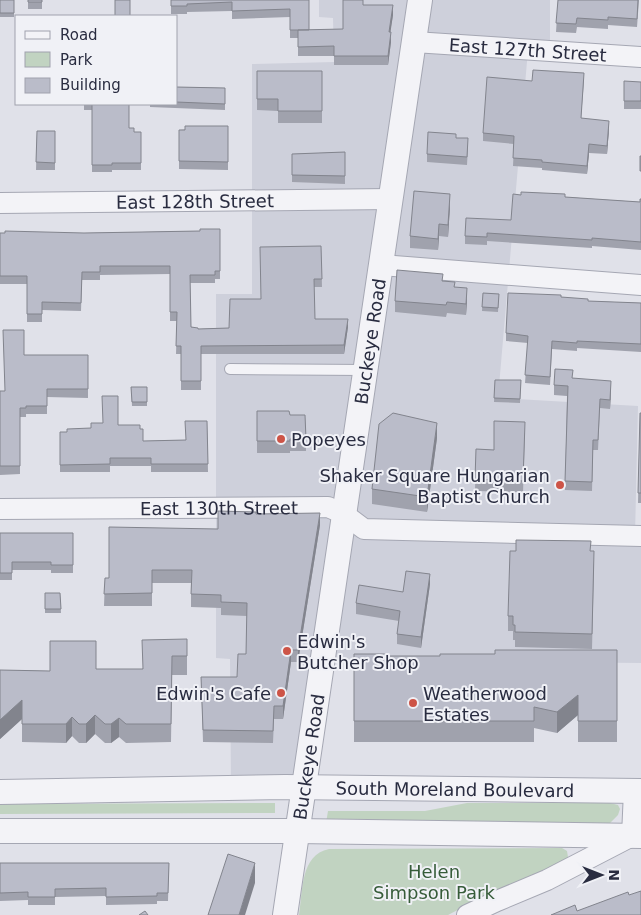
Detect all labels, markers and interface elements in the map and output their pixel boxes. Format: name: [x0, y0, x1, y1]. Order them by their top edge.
legend: [15, 15, 178, 105]
text: Road: [60, 26, 98, 44]
street label: East 127th Street: [448, 34, 607, 65]
text: Park: [60, 51, 93, 69]
text: Building: [60, 76, 121, 94]
street label: East 128th Street: [116, 190, 274, 212]
street label: Buckeye Road: [350, 277, 389, 406]
place label: Popeyes: [291, 429, 366, 450]
marker: Popeyes: [275, 433, 287, 445]
place label: Shaker Square Hungarian Baptist Church: [319, 465, 550, 507]
marker: Shaker Square Hungarian Baptist Church: [554, 479, 566, 491]
street label: East 130th Street: [140, 497, 298, 519]
place label: Edwin's Butcher Shop: [297, 631, 419, 673]
marker: Edwin's Butcher Shop: [281, 645, 293, 657]
place label: Edwin's Cafe: [156, 683, 271, 704]
place label: Weatherwood Estates: [423, 683, 547, 725]
marker: Edwin's Cafe: [275, 687, 287, 699]
street label: Buckeye Road: [289, 692, 328, 821]
marker: Weatherwood Estates: [407, 697, 419, 709]
street label: South Moreland Boulevard: [336, 777, 574, 801]
north arrow: [576, 850, 626, 900]
park label: Helen Simpson Park: [373, 861, 495, 903]
text: N: [606, 869, 622, 881]

